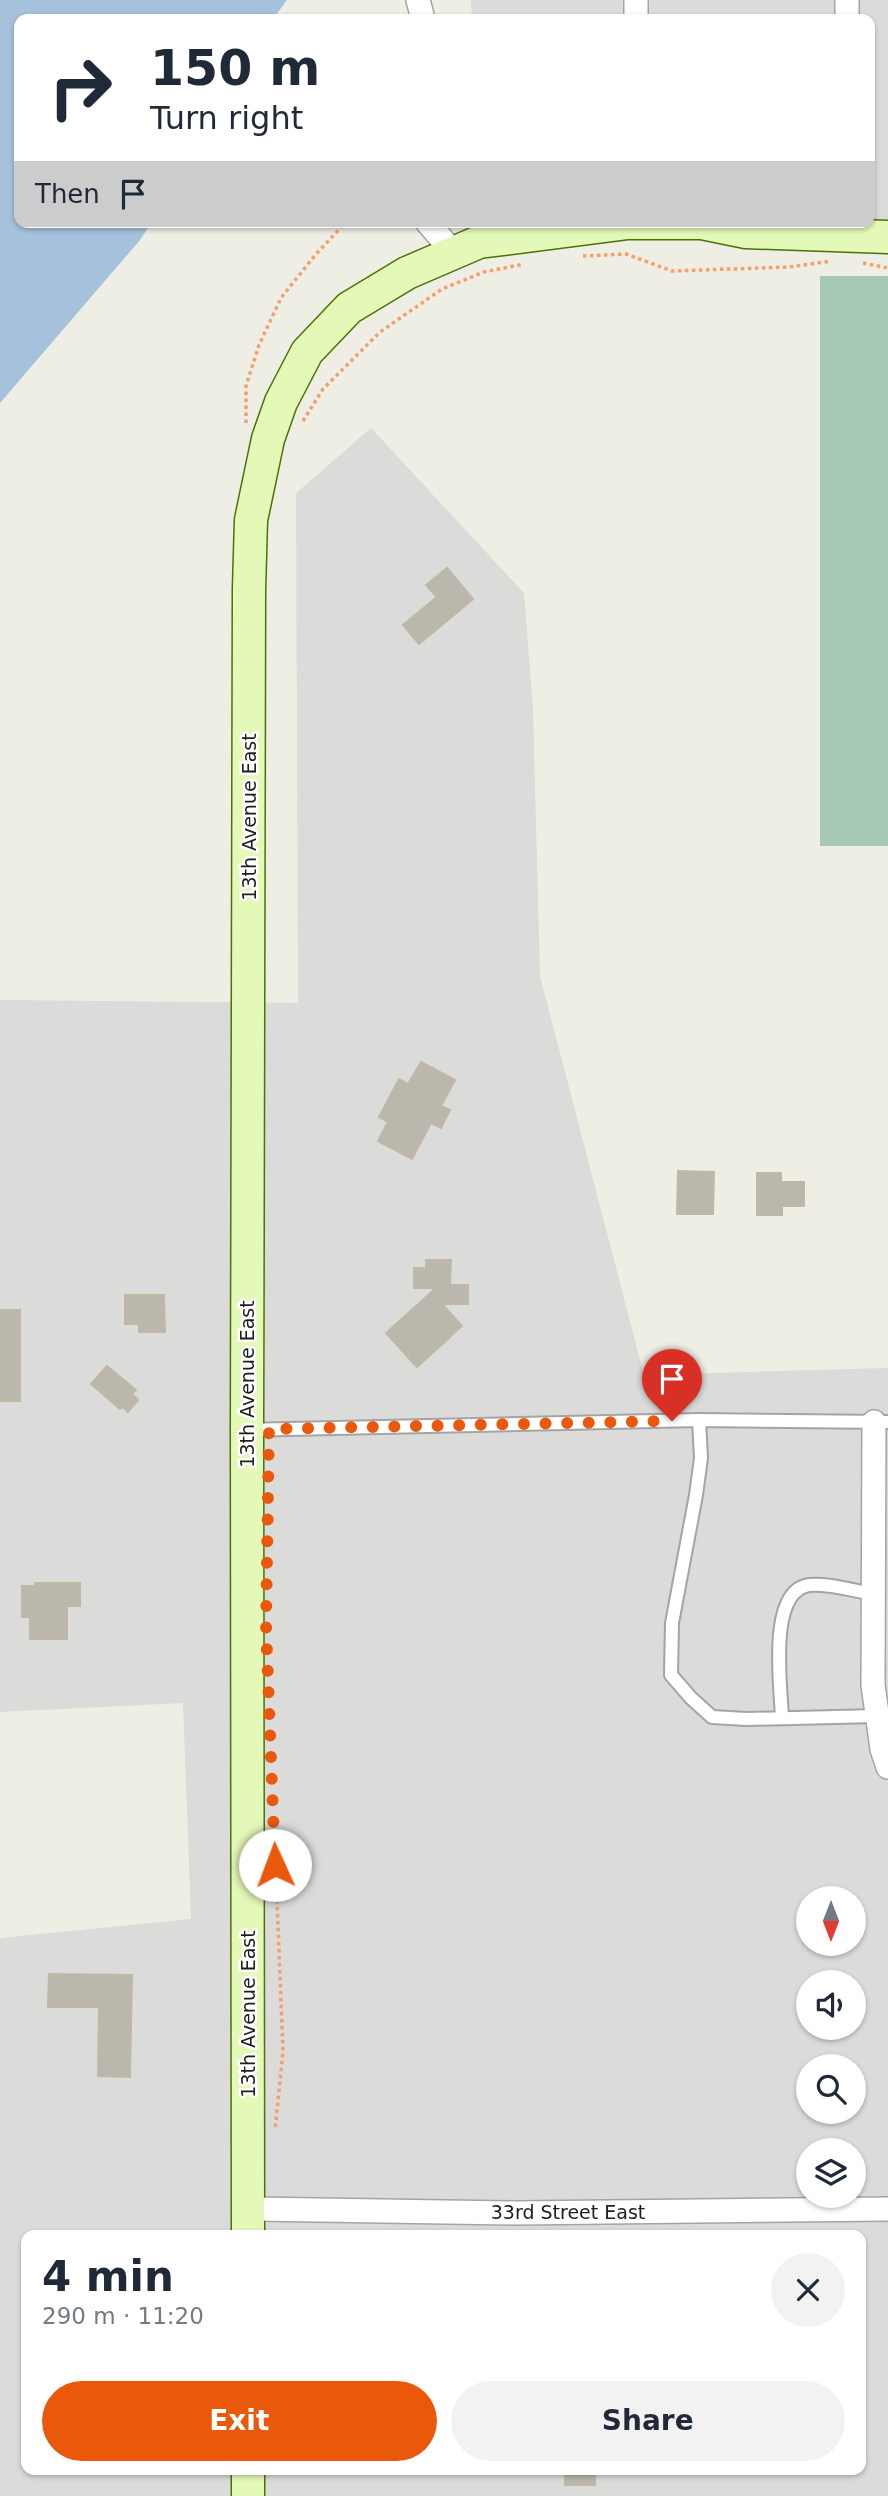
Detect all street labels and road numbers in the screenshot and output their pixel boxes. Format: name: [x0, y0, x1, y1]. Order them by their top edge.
street label: 13th Avenue East: [238, 733, 260, 901]
street label: 13th Avenue East: [236, 1300, 258, 1468]
street label: 13th Avenue East: [237, 1930, 259, 2098]
street label: 33rd Street East: [491, 2201, 645, 2223]

